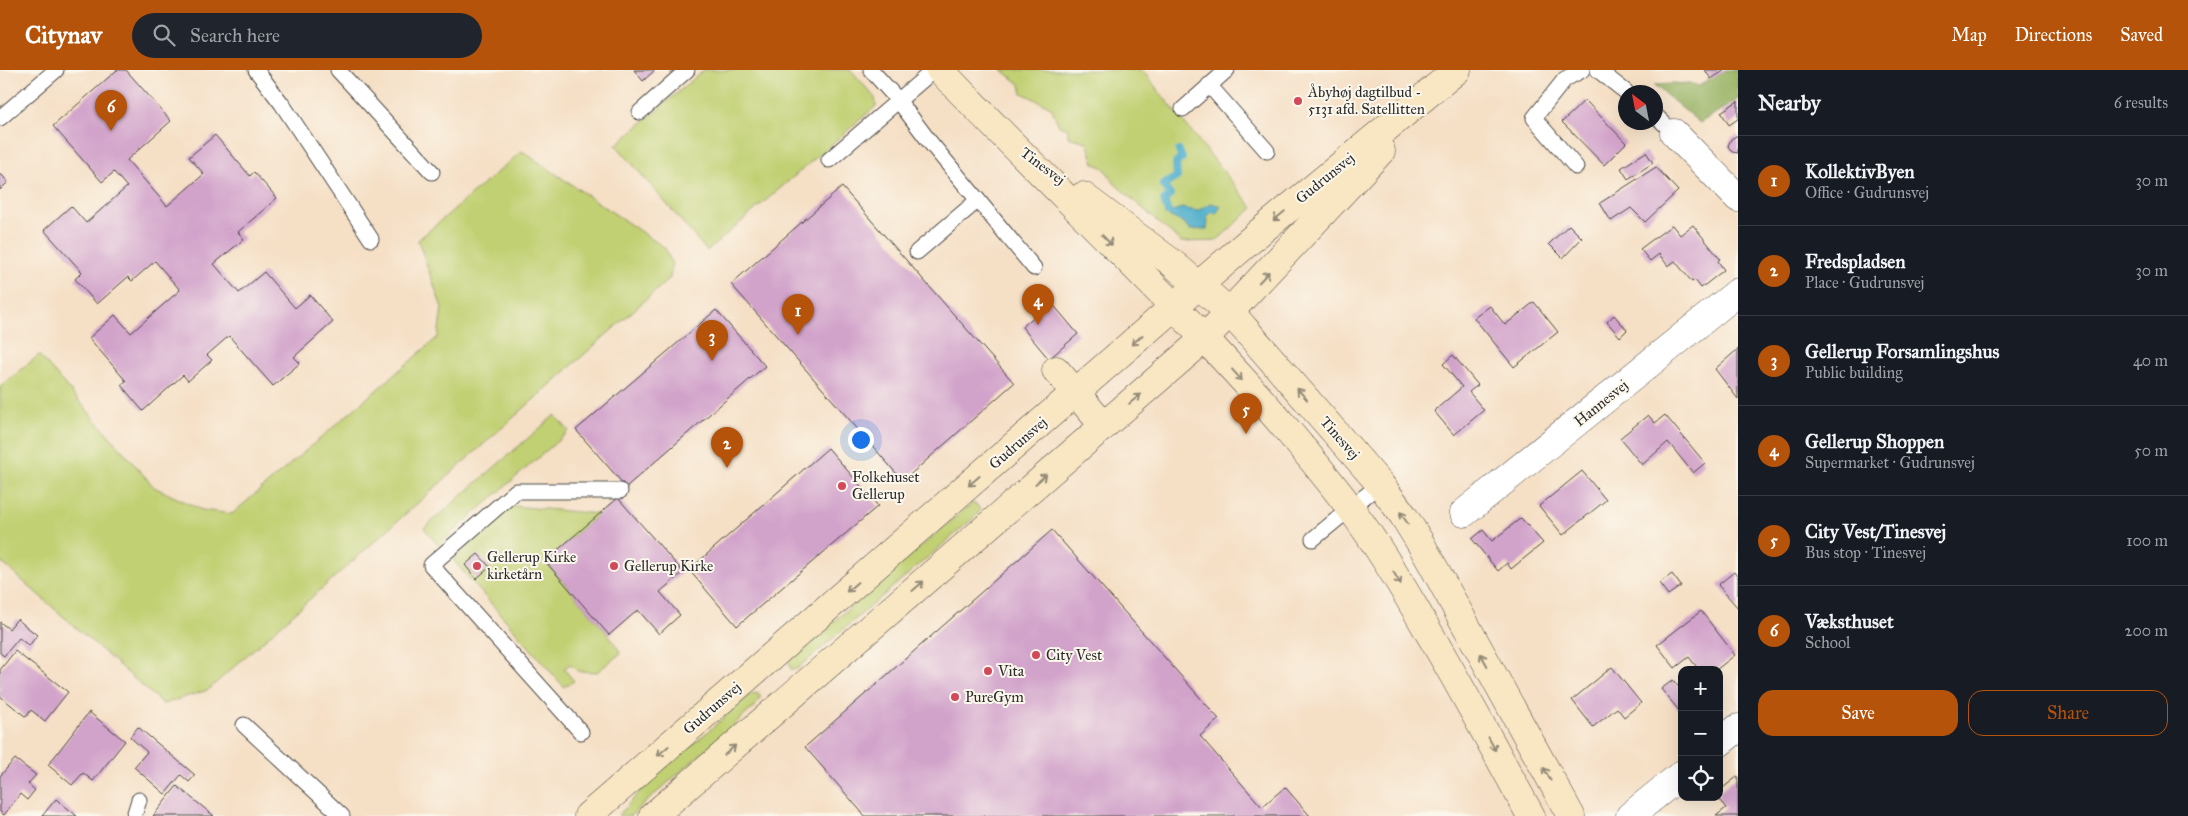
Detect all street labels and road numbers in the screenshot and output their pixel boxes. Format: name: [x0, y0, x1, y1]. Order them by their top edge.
street label: Tinesvej: [1017, 143, 1069, 189]
street label: Gudrunsvej: [1292, 149, 1358, 207]
street label: Hannesvej: [1570, 376, 1632, 430]
street label: Gudrunsvej: [985, 413, 1051, 473]
street label: Tinesvej: [1316, 413, 1364, 463]
street label: Gudrunsvej: [679, 678, 745, 738]

